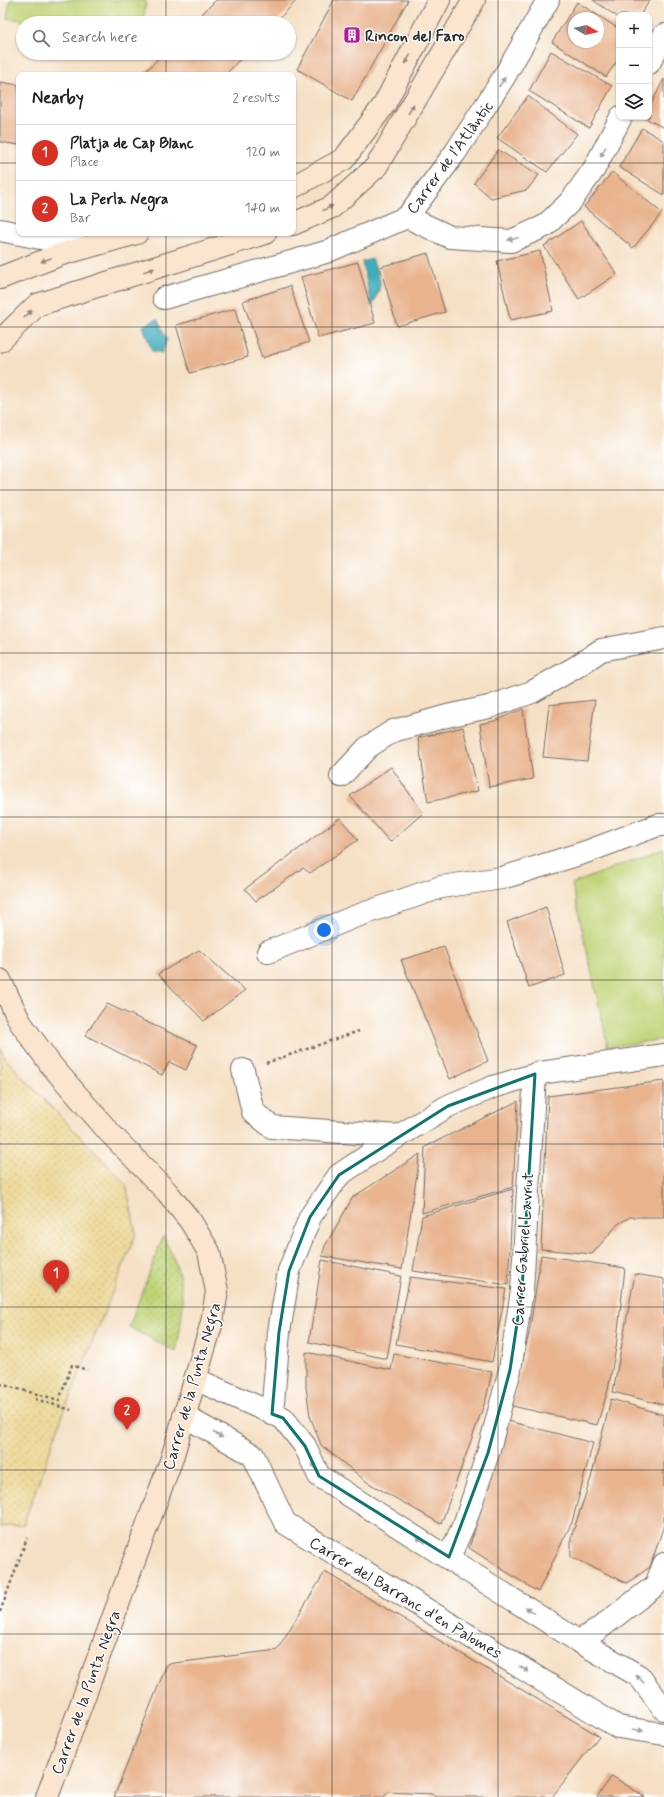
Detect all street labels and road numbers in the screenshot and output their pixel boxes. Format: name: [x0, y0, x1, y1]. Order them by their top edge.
street label: Carrer de l'Atlàntic: [402, 97, 499, 219]
street label: Carrer Gabriel Lavrut: [508, 1171, 539, 1327]
street label: Carrer de la Punta Negra: [158, 1300, 227, 1473]
street label: Carrer del Barranc d'en Palomes: [305, 1532, 505, 1664]
street label: Carrer de la Punta Negra: [47, 1607, 127, 1778]

